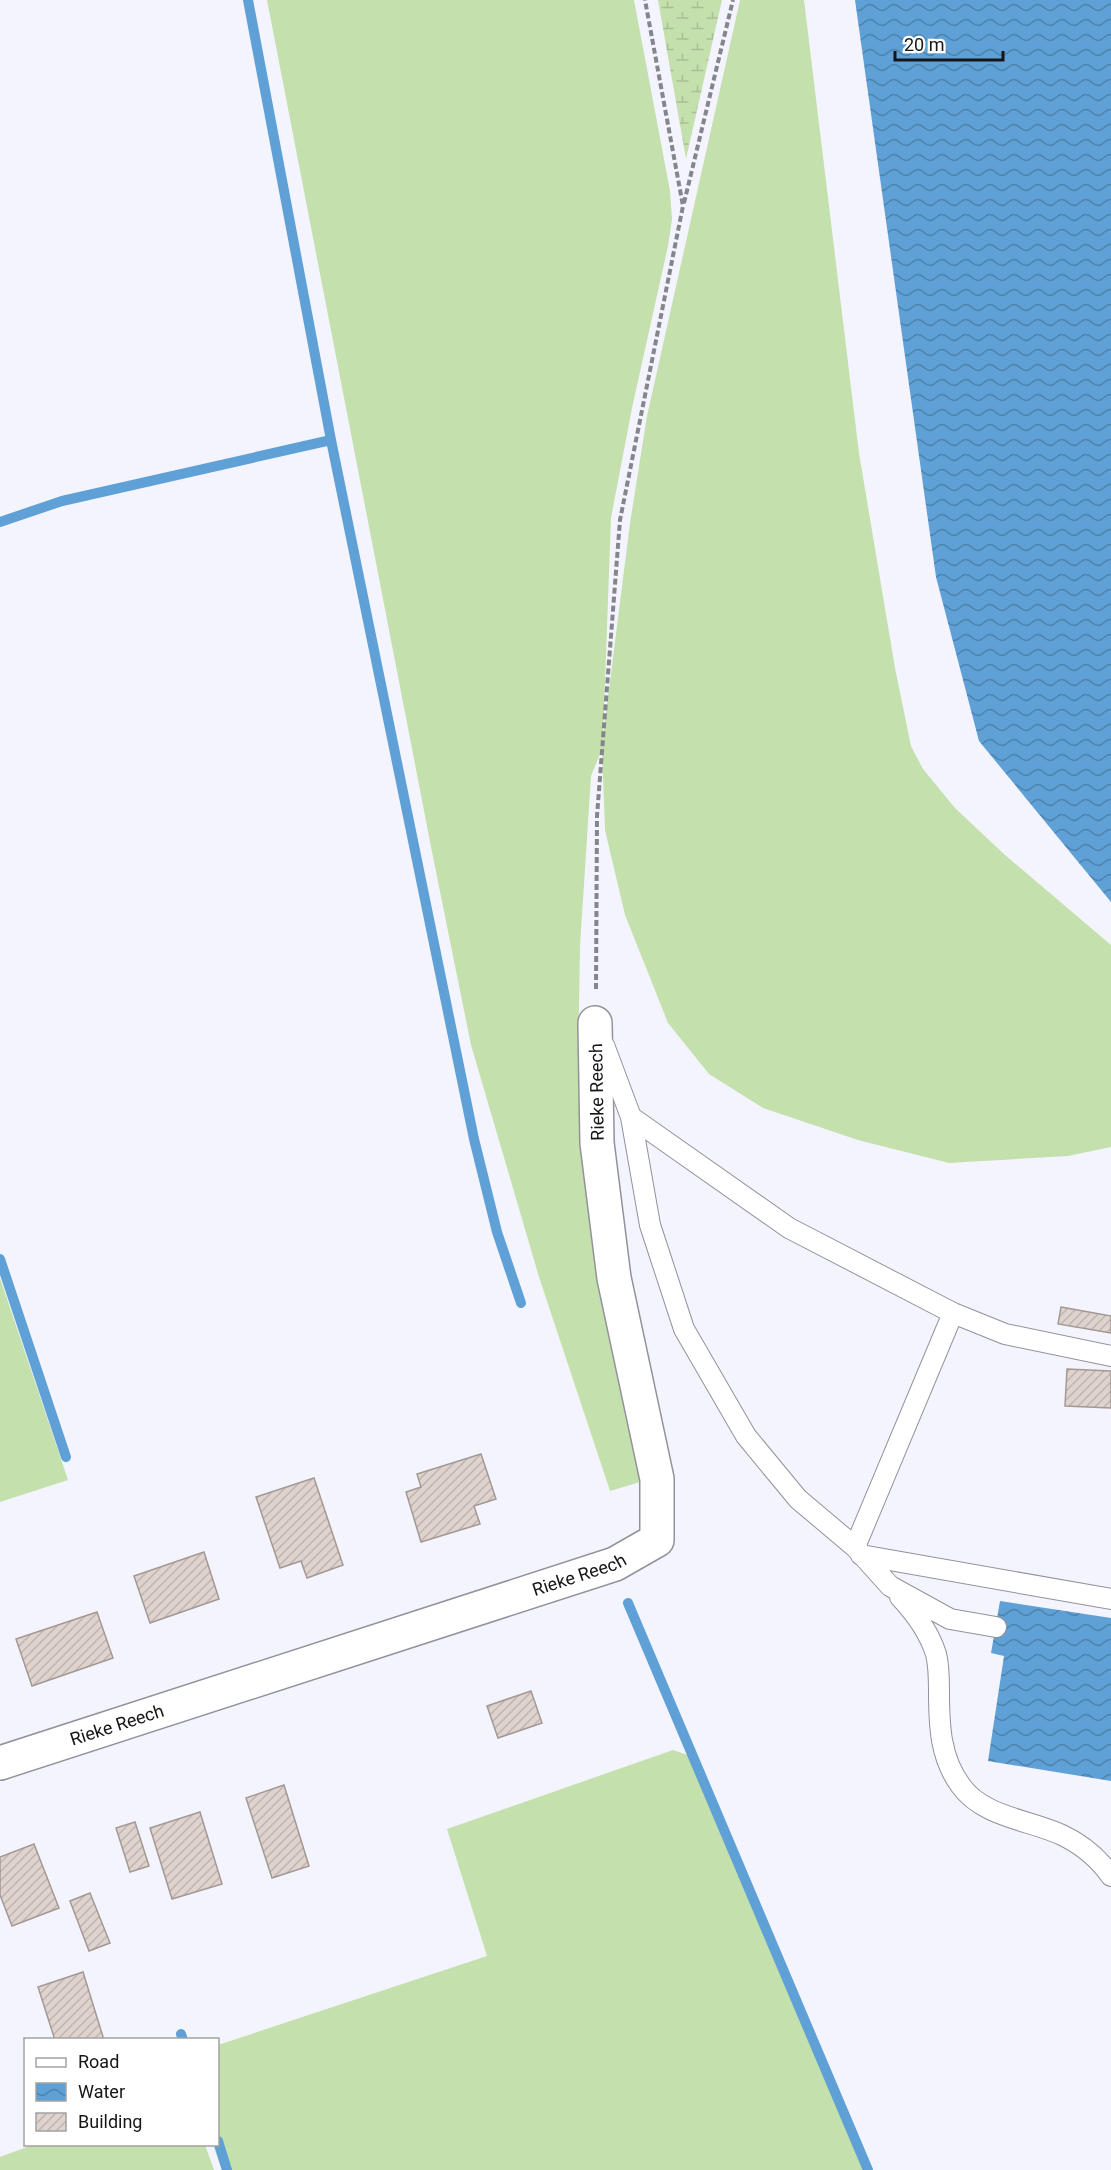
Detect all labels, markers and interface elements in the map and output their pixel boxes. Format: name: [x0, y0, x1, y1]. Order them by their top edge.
scale bar: [895, 24, 1003, 62]
text: 20 m: [904, 34, 944, 55]
street label: Rieke Reech: [585, 1043, 608, 1141]
street label: Rieke Reech: [530, 1549, 630, 1600]
street label: Rieke Reech: [67, 1700, 167, 1750]
legend: [24, 2038, 219, 2146]
text: Road: [78, 2051, 119, 2072]
text: Water: [78, 2081, 125, 2102]
text: Building: [78, 2111, 142, 2132]

